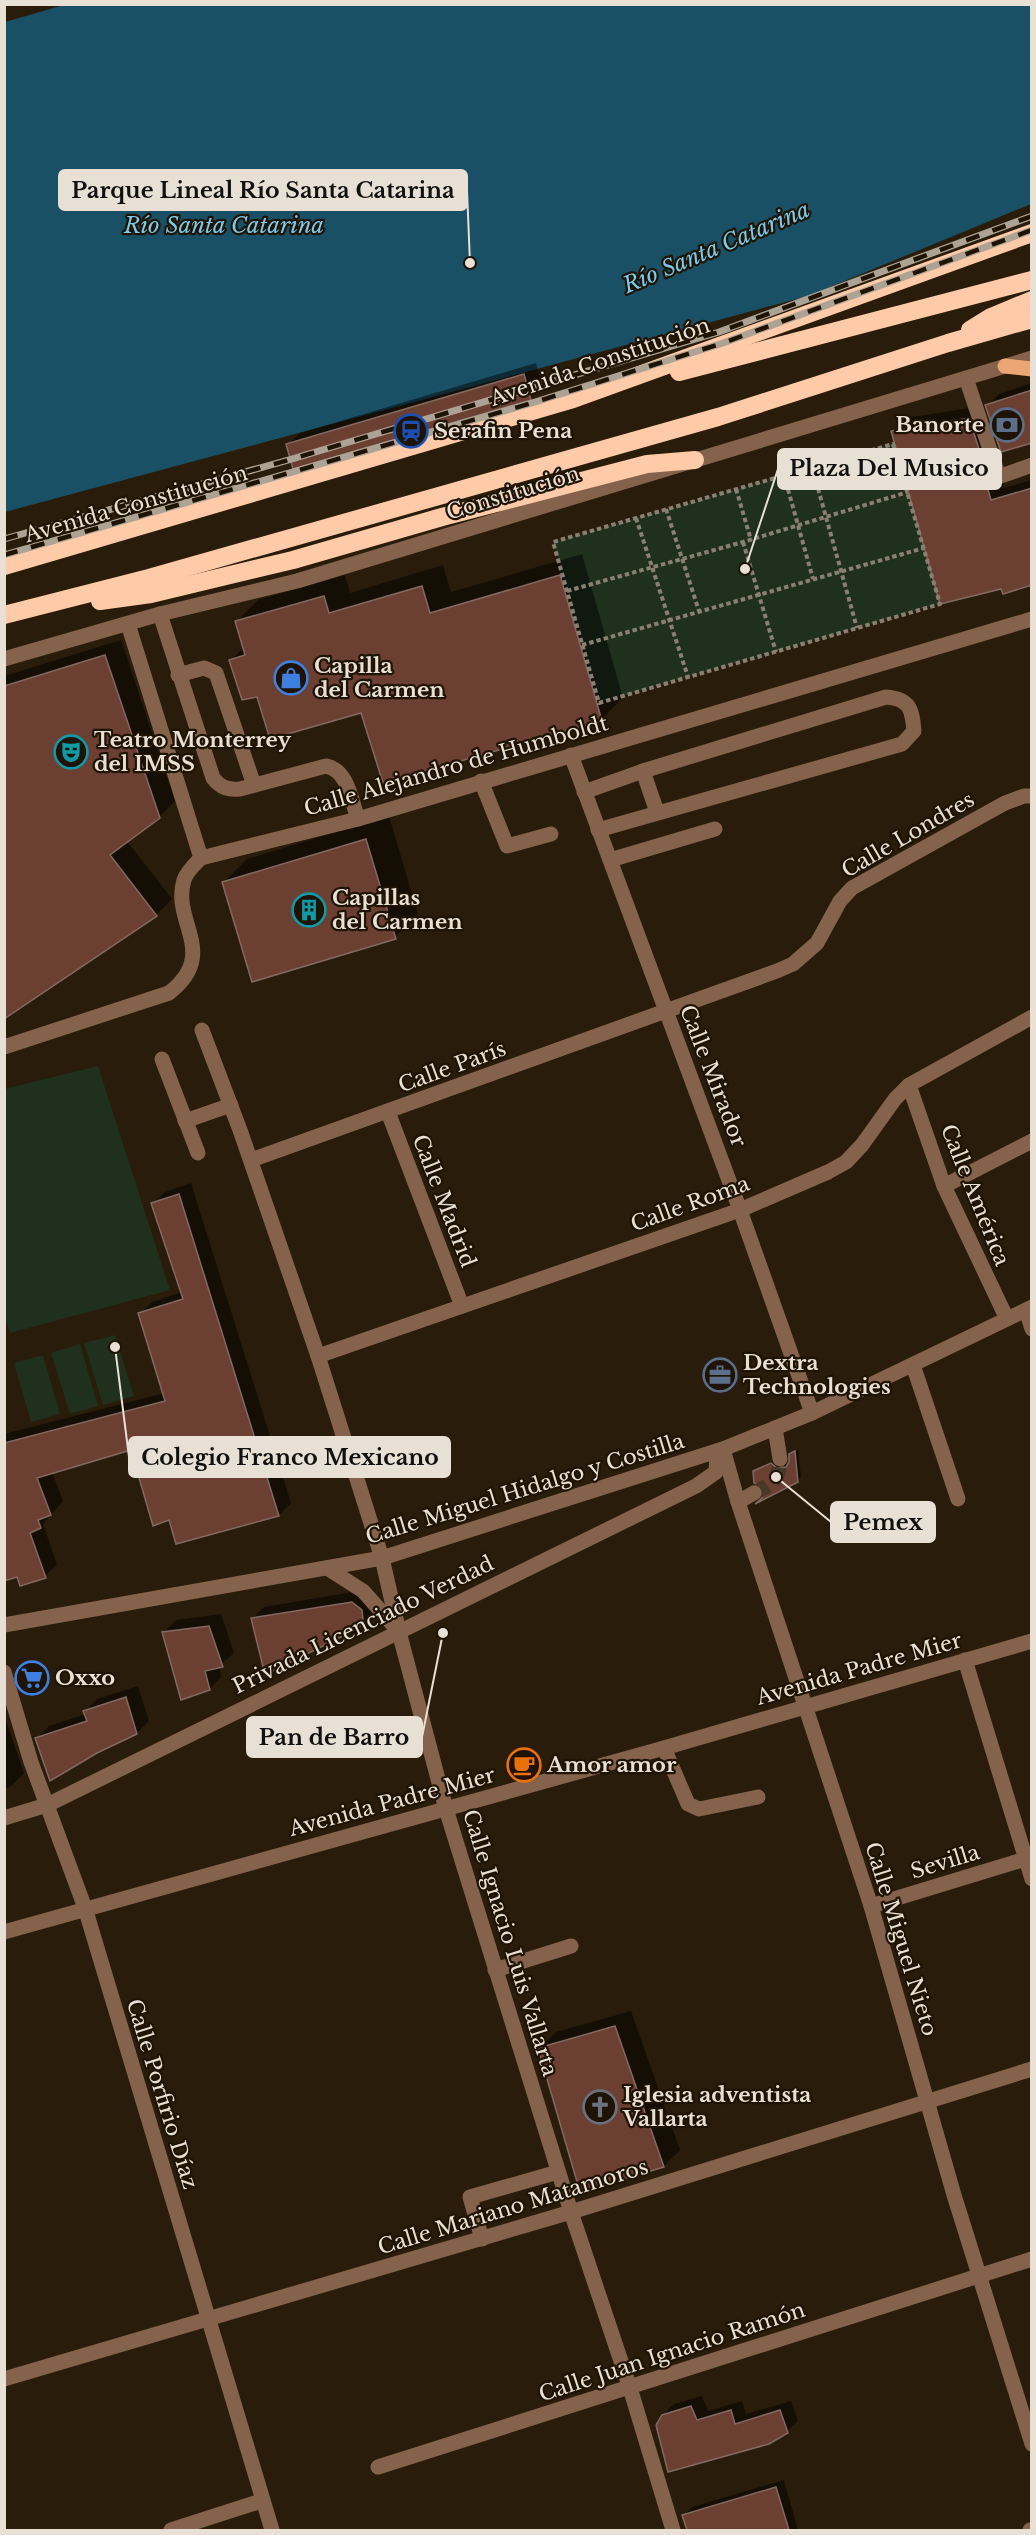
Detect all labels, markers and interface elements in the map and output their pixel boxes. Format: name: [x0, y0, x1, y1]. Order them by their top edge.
callout: Parque Lineal Río Santa Catarina: [59, 170, 467, 210]
text: Parque Lineal Río Santa Catarina: [71, 177, 455, 204]
water label: Río Santa Catarina: [618, 196, 814, 299]
water label: Río Santa Catarina: [123, 212, 324, 239]
street label: Avenida Constitución: [486, 312, 713, 412]
bank icon: Banorte: [989, 407, 1025, 443]
place label: Banorte: [895, 412, 984, 438]
station icon: Serafin Pena: [393, 413, 429, 449]
place label: Serafin Pena: [434, 418, 572, 444]
callout: Plaza Del Musico: [778, 449, 1001, 489]
text: Plaza Del Musico: [789, 455, 989, 482]
street label: Avenida Constitución: [20, 460, 251, 549]
street label: Constitución: [443, 460, 583, 526]
place label: Capilla del Carmen: [314, 653, 444, 703]
shop icon: Capilla del Carmen: [273, 660, 309, 696]
street label: Calle Alejandro de Humboldt: [301, 710, 611, 822]
place label: Teatro Monterrey del IMSS: [94, 727, 292, 777]
theatre icon: Teatro Monterrey del IMSS: [53, 734, 89, 770]
street label: Calle Londres: [837, 786, 979, 884]
place label: Capillas del Carmen: [332, 885, 462, 935]
building icon: Capillas del Carmen: [291, 892, 327, 928]
street label: Calle Mirador: [674, 1001, 752, 1151]
street label: Calle París: [395, 1036, 509, 1098]
street label: Calle América: [935, 1120, 1015, 1270]
street label: Calle Madrid: [407, 1131, 481, 1271]
street label: Calle Roma: [627, 1170, 753, 1237]
place label: Dextra Technologies: [743, 1350, 891, 1400]
office icon: Dextra Technologies: [702, 1357, 738, 1393]
street label: Calle Miguel Hidalgo y Costilla: [362, 1428, 688, 1550]
callout: Colegio Franco Mexicano: [129, 1437, 450, 1477]
text: Colegio Franco Mexicano: [141, 1444, 439, 1471]
callout: Pemex: [831, 1502, 935, 1542]
text: Pemex: [843, 1509, 923, 1536]
street label: Privada Licenciado Verdad: [228, 1550, 498, 1700]
street label: Avenida Padre Mier: [752, 1627, 965, 1711]
supermarket icon: Oxxo: [14, 1660, 50, 1696]
place label: Oxxo: [55, 1665, 115, 1691]
callout: Pan de Barro: [247, 1717, 422, 1757]
text: Pan de Barro: [259, 1724, 409, 1751]
cafe icon: Amor amor: [506, 1747, 542, 1783]
place label: Amor amor: [546, 1752, 677, 1778]
street label: Avenida Padre Mier: [285, 1762, 498, 1842]
street label: Calle Ignacio Luis Vallarta: [457, 1807, 563, 2080]
street label: Calle Miguel Nieto: [859, 1839, 943, 2039]
street label: Sevilla: [907, 1839, 983, 1885]
street label: Calle Porfirio Díaz: [121, 1996, 203, 2192]
place label: Iglesia adventista Vallarta: [622, 2082, 811, 2132]
church icon: Iglesia adventista Vallarta: [582, 2089, 618, 2125]
street label: Calle Mariano Matamoros: [375, 2153, 651, 2261]
street label: Calle Juan Ignacio Ramón: [536, 2297, 808, 2407]

